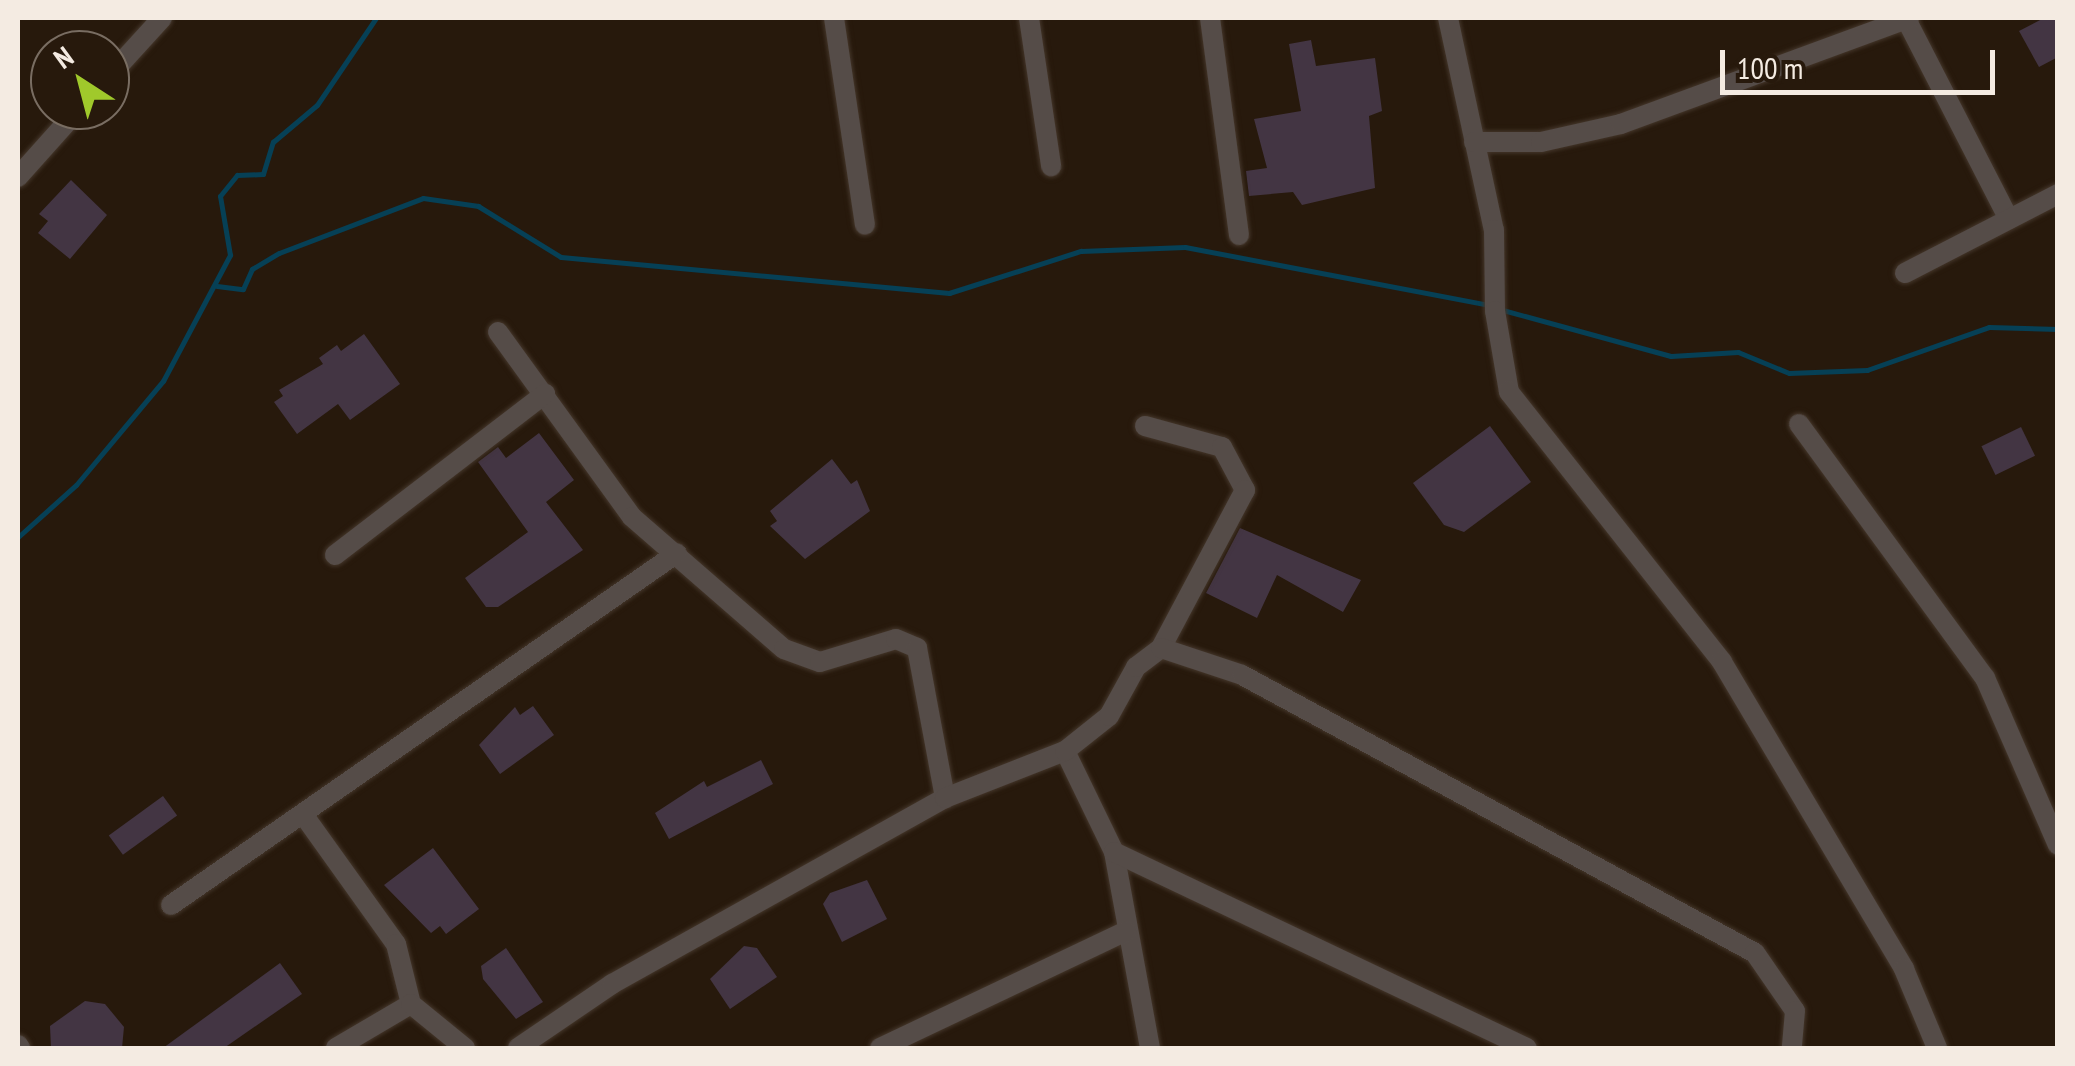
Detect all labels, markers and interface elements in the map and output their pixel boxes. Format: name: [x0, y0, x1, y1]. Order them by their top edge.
north arrow: [30, 30, 130, 130]
scale bar: [1725, 30, 2000, 92]
text: N: [46, 38, 80, 76]
text: 100 m: [1737, 48, 1803, 87]

